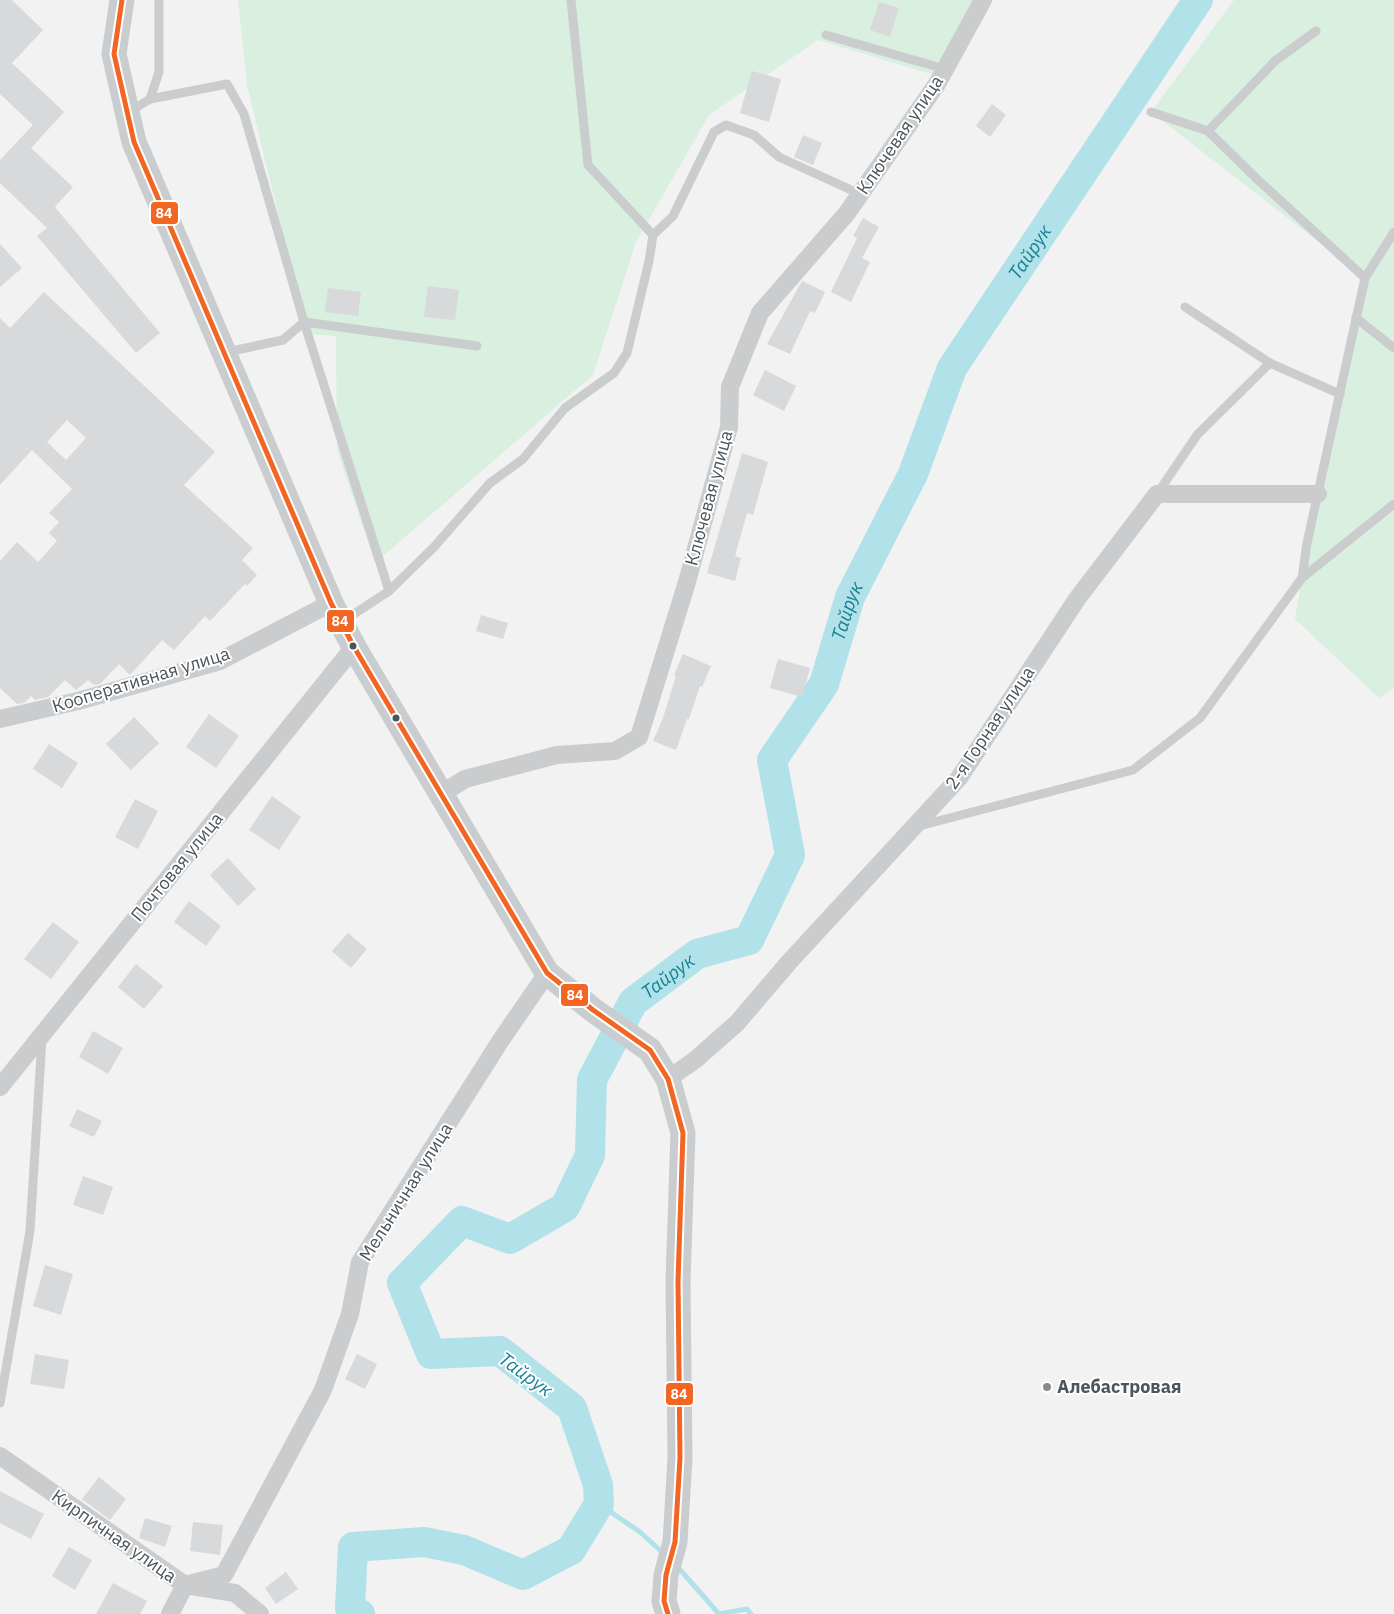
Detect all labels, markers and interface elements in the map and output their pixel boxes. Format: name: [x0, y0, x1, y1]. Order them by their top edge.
street label: Ключевая улица: [851, 70, 948, 199]
line badge: 84: [150, 201, 179, 225]
text: 84: [156, 204, 172, 222]
water label: Тайрук: [1003, 219, 1057, 284]
street label: Ключевая улица: [679, 427, 738, 568]
water label: Тайрук: [826, 576, 868, 643]
line badge: 84: [326, 609, 355, 633]
text: 84: [332, 612, 348, 630]
street label: Кооперативная улица: [49, 641, 233, 718]
unlabelled marker: [348, 641, 358, 651]
street label: 2-я Горная улица: [940, 661, 1039, 794]
unlabelled marker: [391, 713, 401, 723]
street label: Почтовая улица: [126, 807, 228, 926]
water label: Тайрук: [636, 948, 700, 1004]
line badge: 84: [560, 983, 589, 1007]
text: 84: [567, 986, 583, 1004]
street label: Мельничная улица: [354, 1118, 458, 1265]
water label: Тайрук: [494, 1346, 558, 1402]
place label: Алебастровая: [1057, 1375, 1182, 1398]
marker: Алебастровая: [1041, 1381, 1053, 1393]
line badge: 84: [665, 1382, 694, 1406]
text: 84: [671, 1385, 687, 1403]
street label: Кирпичная улица: [47, 1484, 182, 1587]

